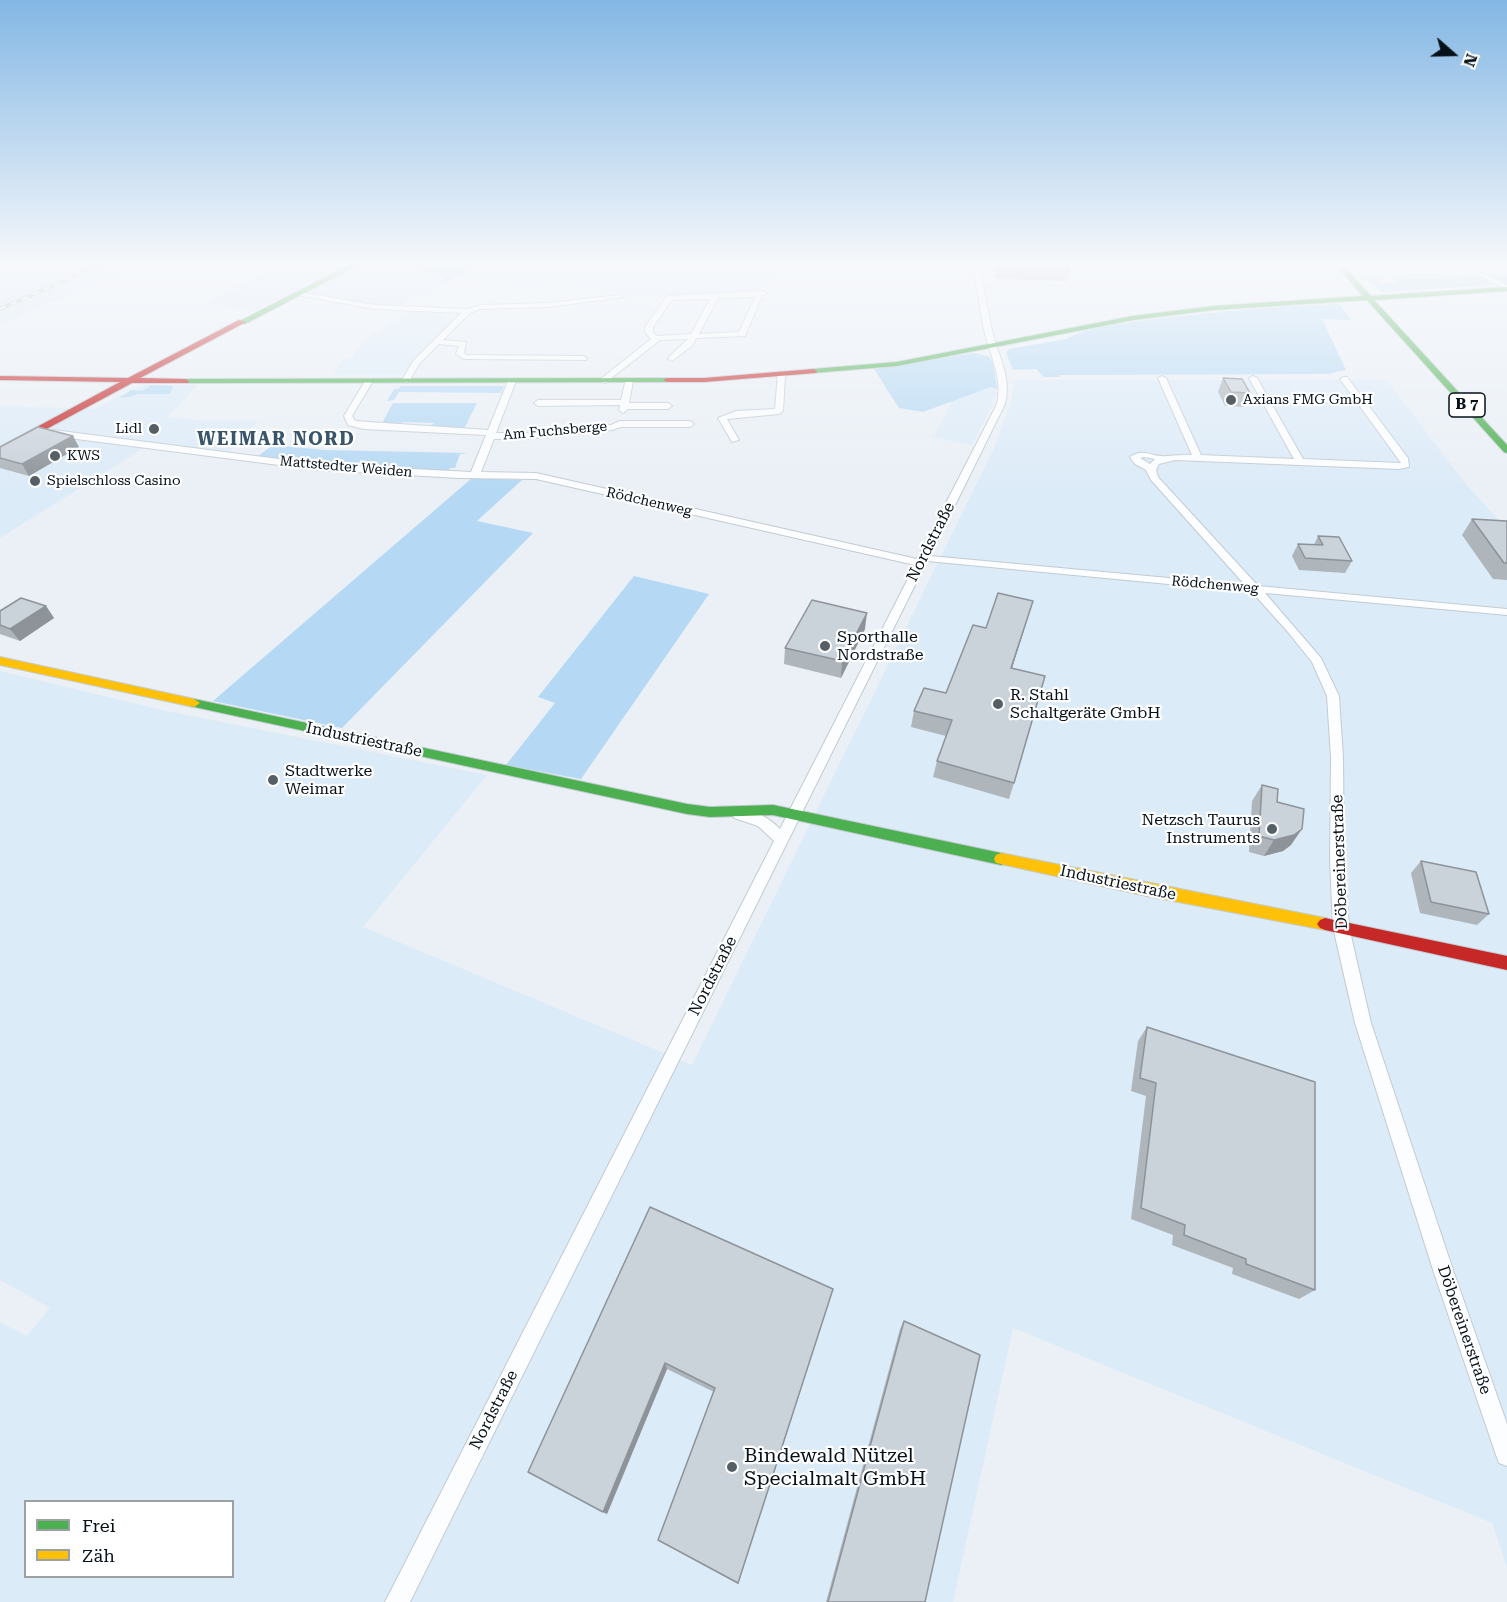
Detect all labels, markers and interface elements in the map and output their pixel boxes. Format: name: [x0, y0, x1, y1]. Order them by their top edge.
north arrow: [1423, 24, 1483, 84]
text: N: [1459, 51, 1481, 69]
place label: Axians FMG GmbH: [1243, 392, 1373, 408]
marker: Axians FMG GmbH: [1224, 393, 1238, 407]
road number: B 7: [1449, 393, 1485, 417]
street label: Am Fuchsberge: [502, 418, 608, 444]
place label: Lidl: [116, 421, 142, 437]
marker: Lidl: [147, 422, 161, 436]
district label: WEIMAR NORD: [197, 429, 355, 451]
place label: KWS: [67, 448, 100, 464]
marker: KWS: [48, 449, 62, 463]
street label: Mattstedter Weiden: [279, 453, 413, 481]
place label: Spielschloss Casino: [47, 473, 181, 489]
marker: Spielschloss Casino: [28, 474, 42, 488]
street label: Rödchenweg: [605, 484, 693, 520]
street label: Nordstraße: [903, 499, 959, 585]
street label: Rödchenweg: [1171, 573, 1259, 597]
place label: Sporthalle Nordstraße: [837, 627, 924, 665]
marker: Sporthalle Nordstraße: [818, 639, 832, 653]
place label: R. Stahl Schaltgeräte GmbH: [1010, 685, 1161, 723]
marker: R. Stahl Schaltgeräte GmbH: [991, 697, 1005, 711]
street label: Industriestraße: [304, 718, 424, 762]
place label: Stadtwerke Weimar: [285, 761, 372, 799]
marker: Stadtwerke Weimar: [266, 773, 280, 787]
street label: Döbereinerstraße: [1328, 794, 1352, 930]
place label: Netzsch Taurus Instruments: [1142, 810, 1260, 848]
marker: Netzsch Taurus Instruments: [1265, 822, 1279, 836]
street label: Industriestraße: [1058, 861, 1178, 905]
street label: Nordstraße: [685, 933, 741, 1019]
street label: Döbereinerstraße: [1433, 1263, 1495, 1397]
street label: Nordstraße: [466, 1367, 522, 1453]
place label: Bindewald Nützel Specialmalt GmbH: [744, 1444, 926, 1491]
marker: Bindewald Nützel Specialmalt GmbH: [725, 1460, 739, 1474]
legend: [24, 1500, 234, 1578]
text: Frei: [82, 1515, 115, 1536]
text: Zäh: [82, 1545, 115, 1566]

